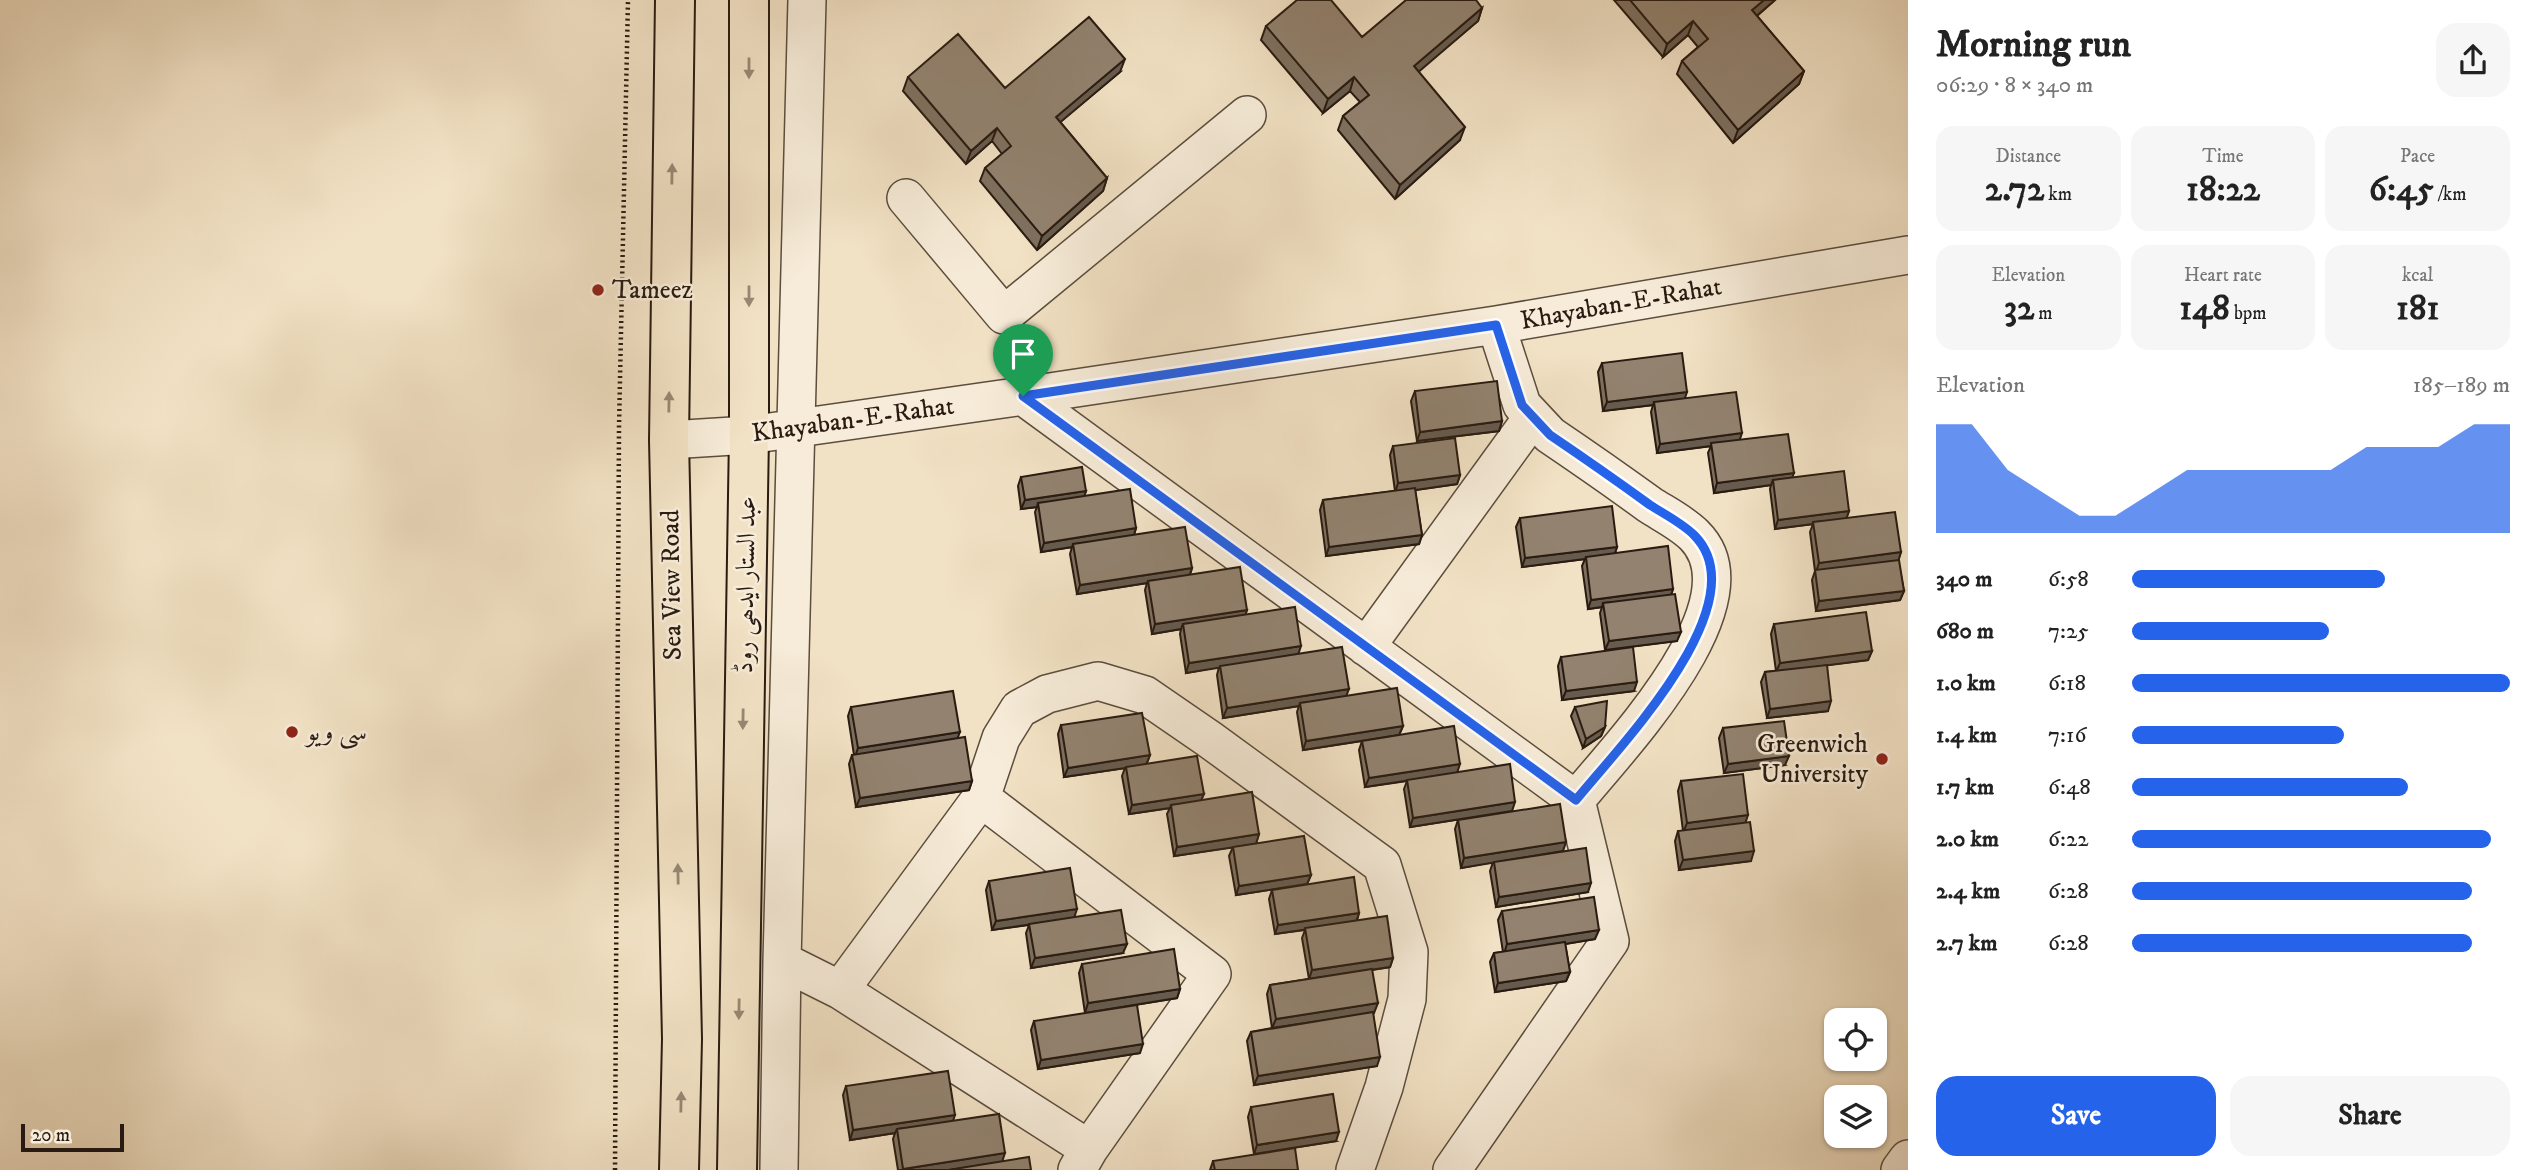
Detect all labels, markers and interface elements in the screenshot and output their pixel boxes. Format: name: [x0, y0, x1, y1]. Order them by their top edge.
text: Morning run: [1936, 21, 2131, 69]
button: share: [2436, 23, 2510, 97]
one-way arrow: [743, 57, 755, 79]
text: 06:29 · 8 × 340 m: [1936, 71, 2093, 100]
text: Distance: [1996, 145, 2061, 168]
text: Time: [2202, 145, 2244, 168]
text: Pace: [2400, 145, 2435, 168]
one-way arrow: [666, 163, 678, 185]
text: 2.72: [1985, 168, 2044, 212]
text: 18:22: [2186, 168, 2260, 212]
text: 6:45: [2369, 168, 2434, 212]
text: km: [2044, 183, 2072, 206]
text: /km: [2434, 183, 2466, 206]
text: Elevation: [1992, 264, 2065, 287]
text: Heart rate: [2184, 264, 2262, 287]
text: kcal: [2402, 264, 2433, 287]
street label: Khayaban-E-Rahat: [1518, 270, 1724, 338]
place label: Tameez: [612, 274, 693, 307]
marker: Tameez: [590, 282, 606, 298]
one-way arrow: [743, 285, 755, 307]
text: 32: [2004, 287, 2034, 331]
text: 148: [2179, 287, 2230, 331]
text: 181: [2396, 287, 2439, 331]
text: m: [2034, 302, 2053, 325]
text: bpm: [2230, 302, 2267, 325]
pin: [993, 324, 1053, 396]
icon: arrive: [1004, 335, 1042, 373]
text: Elevation: [1936, 371, 2025, 400]
text: 185–189 m: [2413, 371, 2510, 400]
street label: Khayaban-E-Rahat: [750, 389, 956, 451]
one-way arrow: [663, 391, 675, 413]
street label: عبد الستار ایدھی روڈ: [728, 496, 764, 674]
street label: Sea View Road: [654, 509, 690, 661]
text: 340 m: [1936, 565, 1992, 594]
text: 6:58: [2048, 565, 2089, 594]
text: 680 m: [1936, 617, 1994, 646]
text: 7:25: [2048, 617, 2089, 646]
text: 1.0 km: [1936, 669, 1996, 698]
text: 6:18: [2048, 669, 2086, 698]
one-way arrow: [738, 708, 749, 730]
place label: سی ویو: [303, 716, 367, 750]
text: 1.4 km: [1936, 721, 1997, 750]
text: 7:16: [2048, 721, 2086, 750]
marker: سی ویو: [284, 724, 300, 740]
place label: Greenwich University: [1757, 728, 1869, 791]
marker: Greenwich University: [1874, 751, 1890, 767]
text: 1.7 km: [1936, 773, 1994, 802]
text: 6:48: [2048, 773, 2091, 802]
text: 2.0 km: [1936, 825, 1999, 854]
text: 6:22: [2048, 825, 2089, 854]
one-way arrow: [672, 863, 684, 885]
text: 2.4 km: [1936, 877, 2000, 906]
text: 6:28: [2048, 877, 2089, 906]
text: 2.7 km: [1936, 929, 1997, 958]
text: 6:28: [2048, 929, 2089, 958]
one-way arrow: [733, 998, 745, 1020]
map controls: [1824, 1008, 1887, 1148]
button: locate: [1824, 1008, 1887, 1071]
button: Save: [1936, 1076, 2216, 1156]
button: Share: [2230, 1076, 2510, 1156]
button: layers: [1824, 1085, 1887, 1148]
one-way arrow: [675, 1091, 686, 1113]
scale bar: [21, 1121, 124, 1153]
text: 20 m: [32, 1124, 70, 1147]

